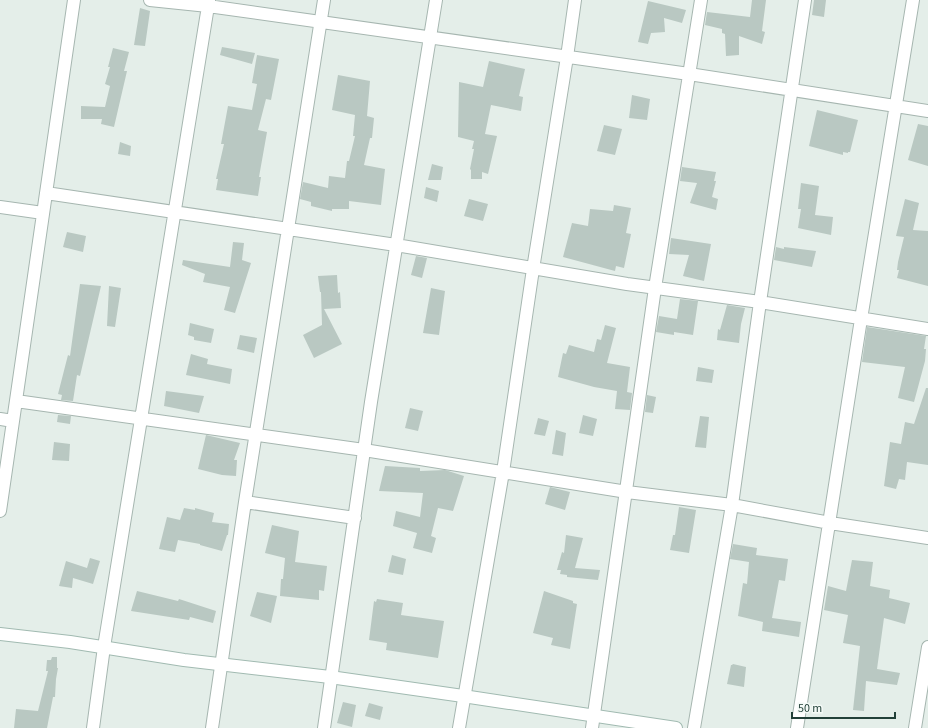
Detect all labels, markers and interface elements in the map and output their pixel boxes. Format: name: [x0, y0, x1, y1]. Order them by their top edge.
scale bar: [792, 694, 895, 720]
text: 50 m: [798, 700, 822, 717]

